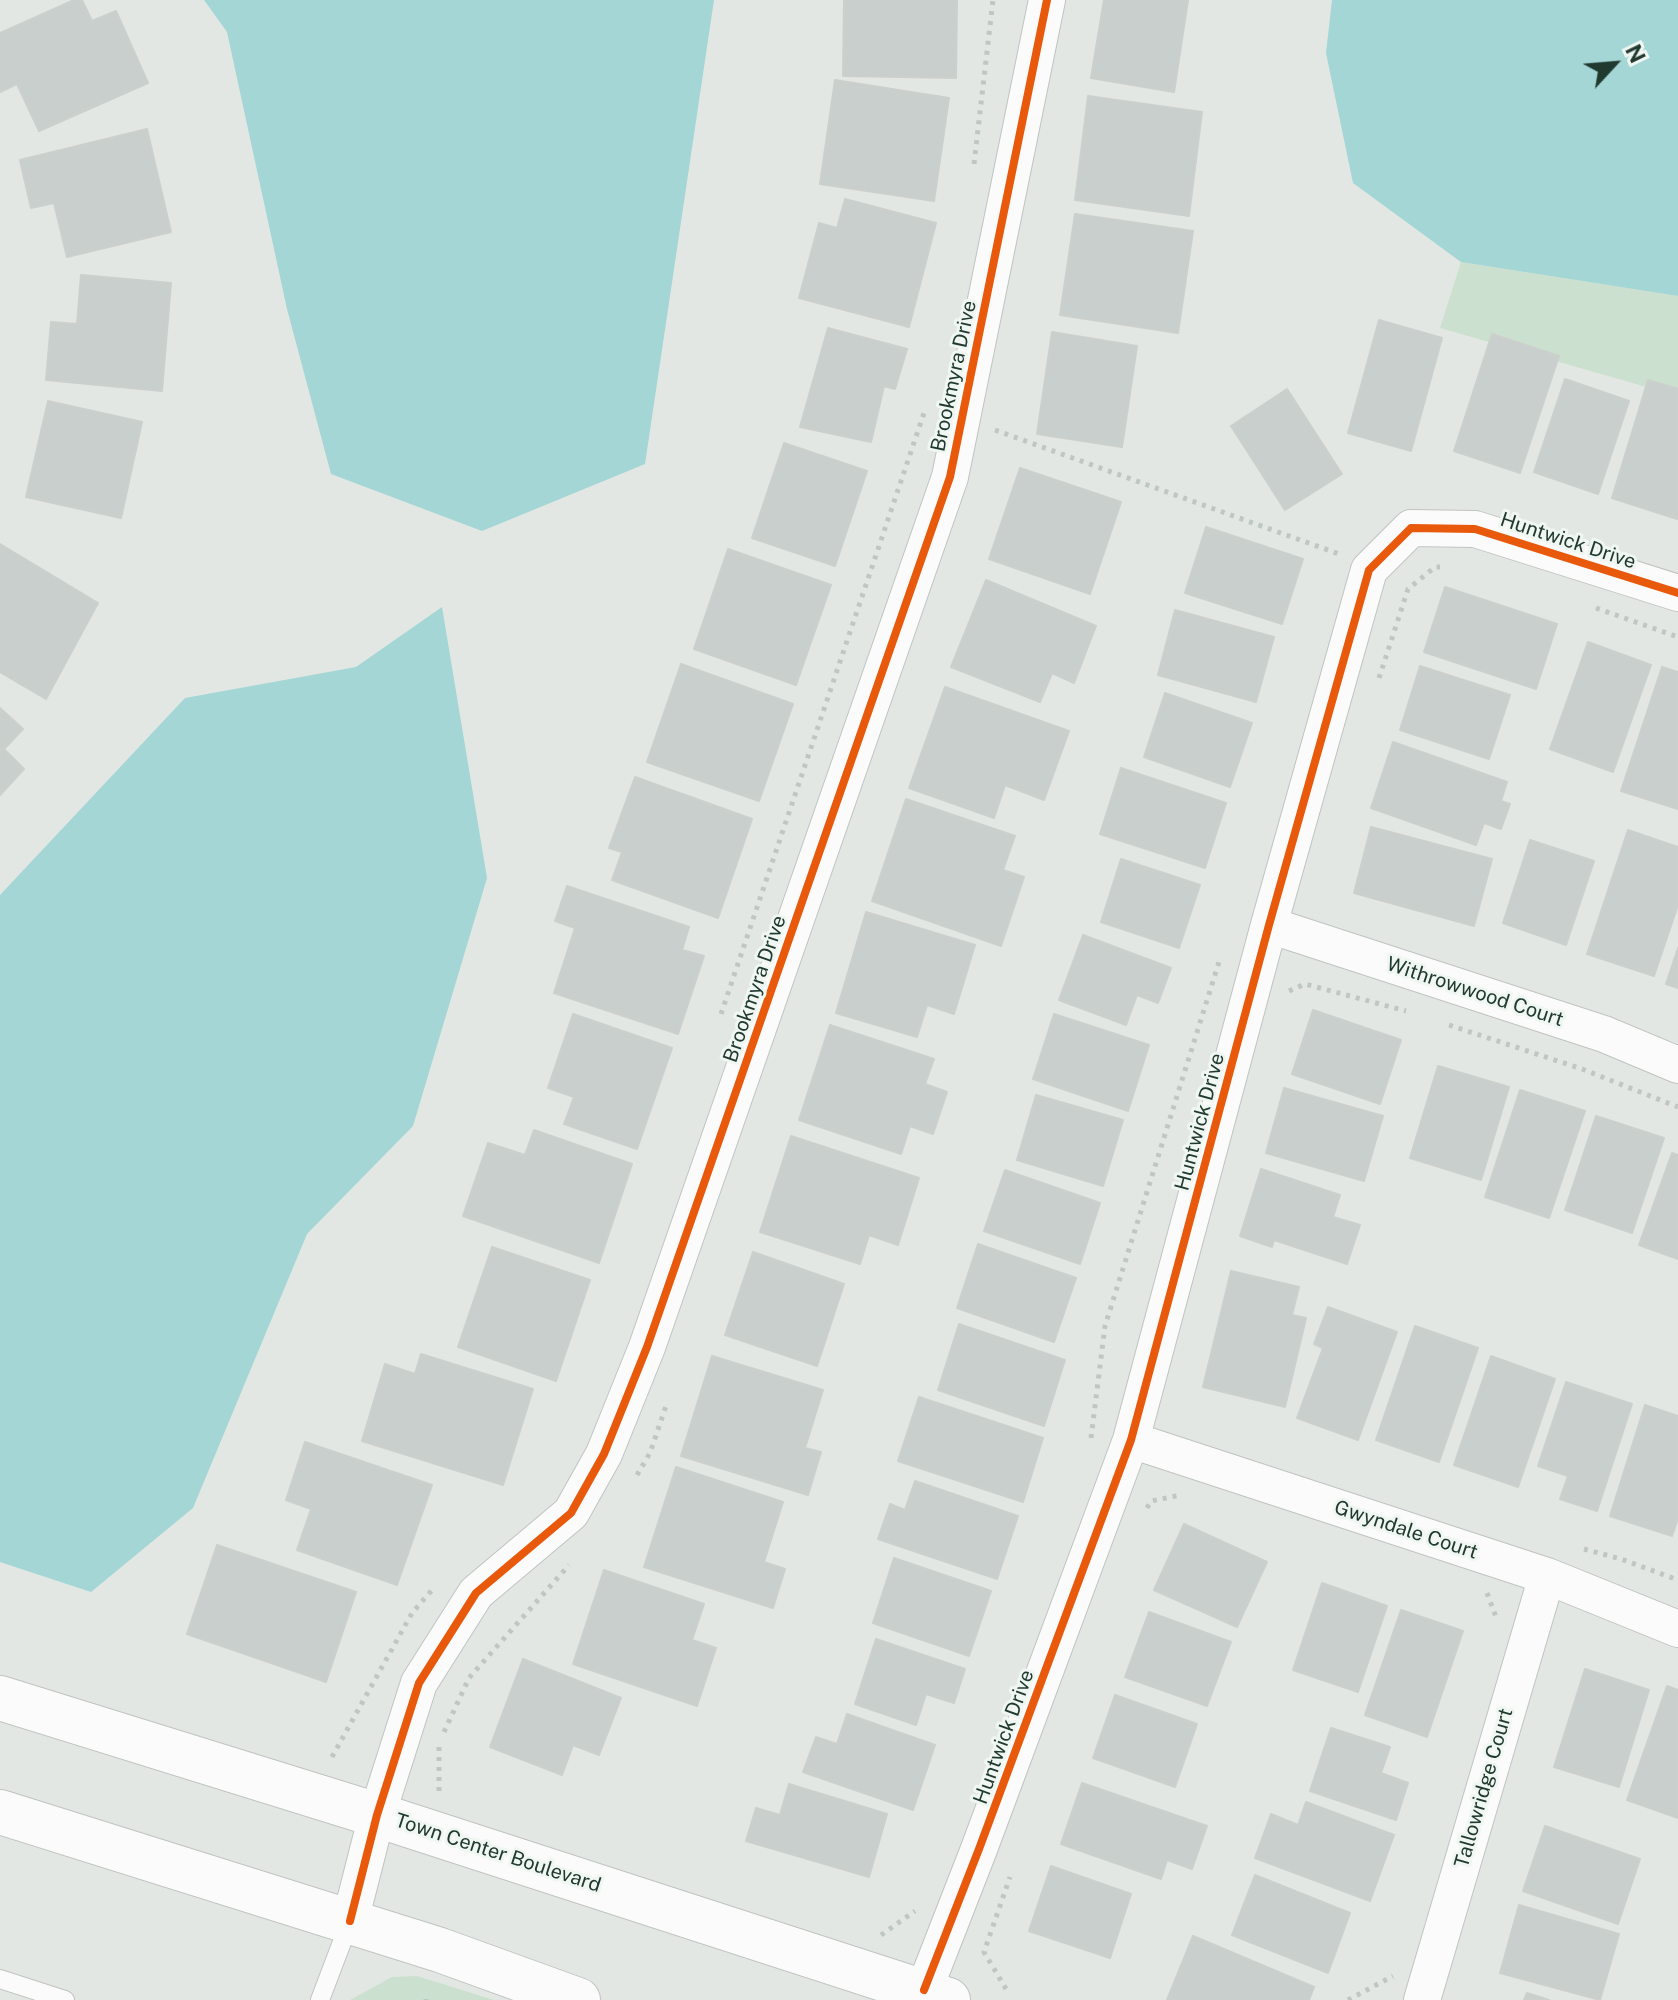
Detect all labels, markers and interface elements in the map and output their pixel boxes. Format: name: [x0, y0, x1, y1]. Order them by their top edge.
north arrow: [1574, 24, 1654, 104]
text: N: [1620, 40, 1651, 67]
street label: Brookmyra Drive: [926, 298, 982, 454]
street label: Huntwick Drive: [1497, 508, 1639, 574]
street label: Brookmyra Drive: [719, 912, 791, 1066]
street label: Withrowwood Court: [1383, 952, 1567, 1032]
street label: Huntwick Drive: [1170, 1051, 1230, 1193]
street label: Gwyndale Court: [1331, 1495, 1481, 1565]
street label: Huntwick Drive: [969, 1667, 1039, 1807]
street label: Tallowridge Court: [1450, 1705, 1518, 1871]
street label: Town Center Boulevard: [392, 1808, 604, 1898]

